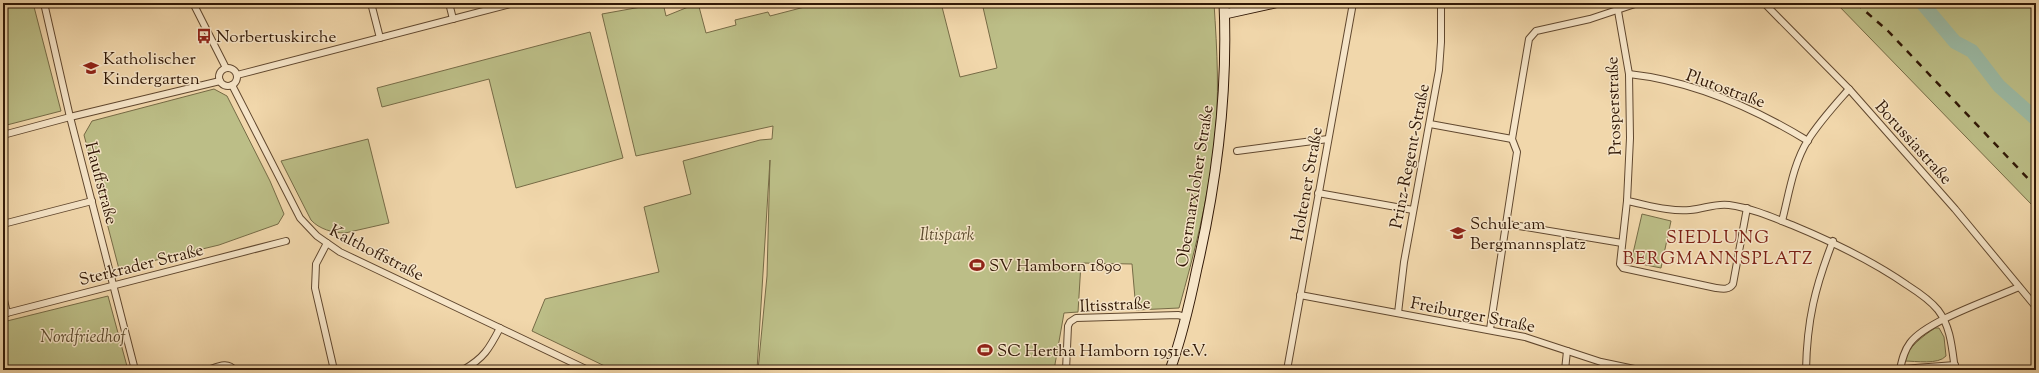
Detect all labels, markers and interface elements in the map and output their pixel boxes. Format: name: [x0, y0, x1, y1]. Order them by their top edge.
place label: Norbertuskirche: [216, 26, 337, 50]
bus stop icon: Norbertuskirche: [195, 27, 213, 45]
place label: Katholischer Kindergarten: [103, 48, 200, 92]
street label: Prosperstraße: [1601, 56, 1629, 156]
school or university icon: Katholischer Kindergarten: [82, 59, 100, 77]
street label: Plutostraße: [1682, 64, 1768, 115]
street label: Prinz-Regent-Straße: [1385, 82, 1437, 231]
street label: Borussiastraße: [1868, 96, 1957, 191]
street label: Obermarxloher Straße: [1171, 103, 1221, 269]
street label: Holtener Straße: [1286, 125, 1330, 243]
street label: Hauffstraße: [78, 139, 123, 228]
place label: Schule am Bergmannsplatz: [1470, 213, 1586, 257]
street label: Kalthoffstraße: [325, 220, 428, 288]
park label: Iltispark: [920, 224, 975, 248]
school or university icon: Schule am Bergmannsplatz: [1449, 224, 1467, 242]
district label: SIEDLUNG BERGMANNSPLATZ: [1623, 226, 1813, 273]
street label: Sterkrader Straße: [77, 239, 206, 293]
place label: SV Hamborn 1890: [989, 255, 1122, 279]
sports icon: SV Hamborn 1890: [968, 256, 986, 274]
street label: Iltisstraße: [1079, 292, 1151, 320]
street label: Freiburger Straße: [1408, 292, 1537, 340]
park label: Nordfriedhof: [40, 326, 128, 350]
place label: SC Hertha Hamborn 1951 e.V.: [997, 340, 1208, 364]
sports icon: SC Hertha Hamborn 1951 e.V.: [976, 341, 994, 359]

